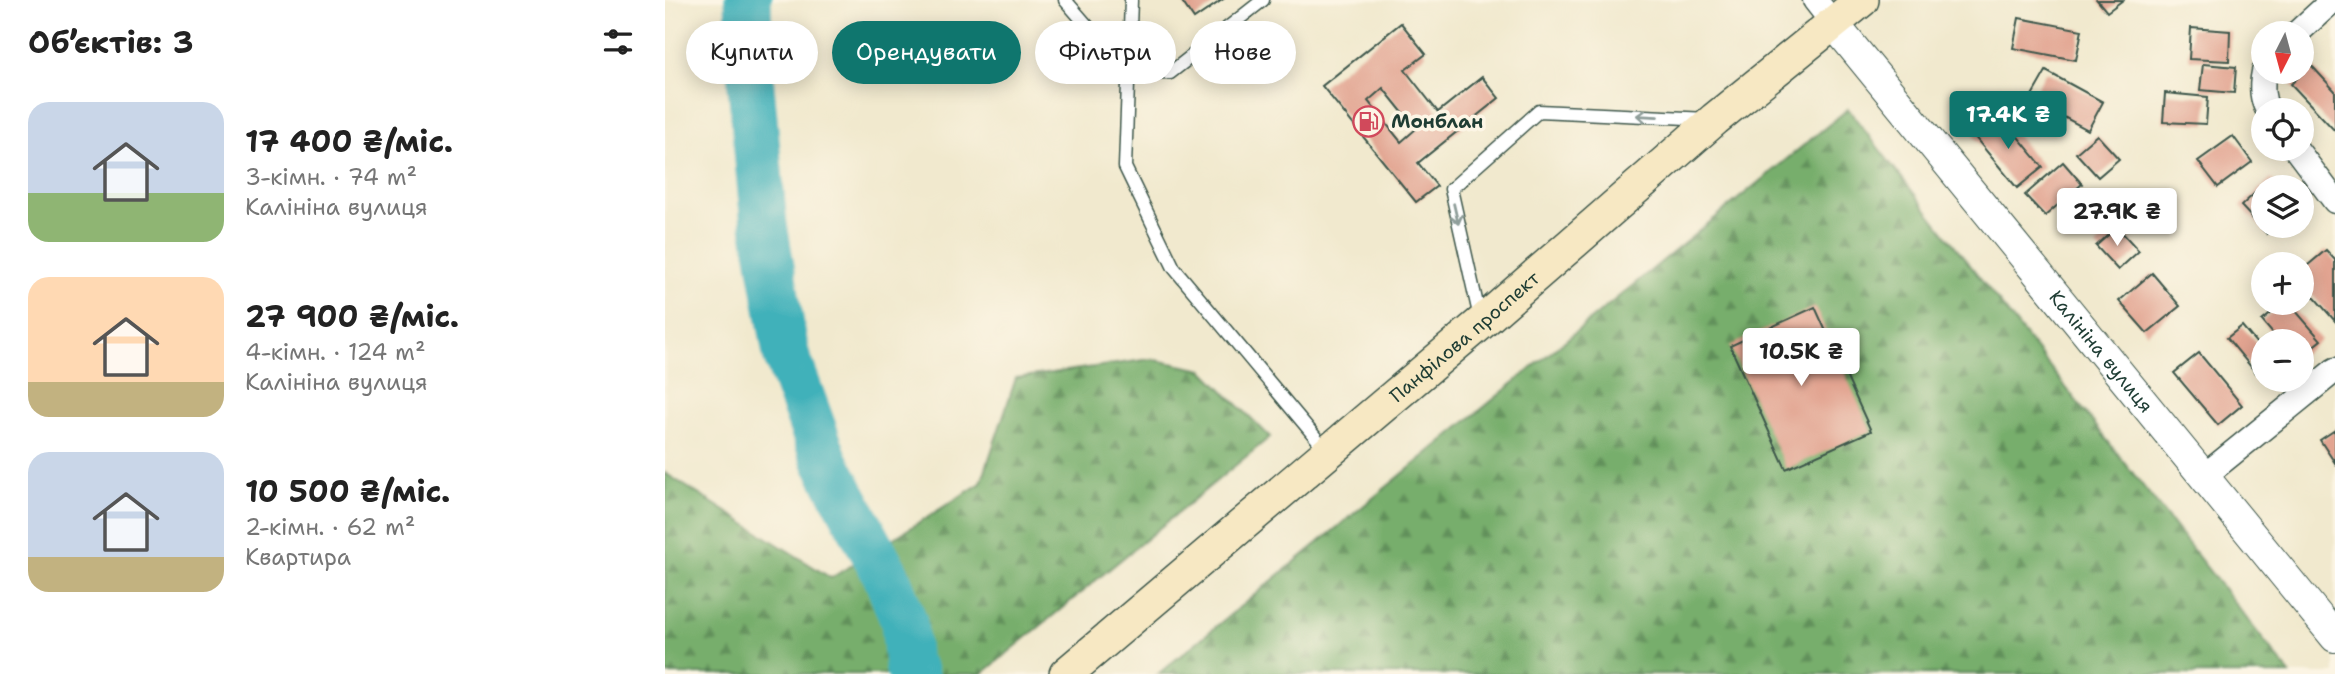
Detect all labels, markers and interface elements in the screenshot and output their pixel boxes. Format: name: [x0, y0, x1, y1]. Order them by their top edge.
chip: Купити: [686, 21, 818, 84]
chip: Орендувати: [832, 21, 1021, 84]
chip: Фільтри: [1035, 21, 1176, 84]
chip: Нове: [1190, 21, 1296, 84]
north arrow: [2251, 21, 2313, 84]
map controls: [2251, 21, 2314, 392]
text: Об’єктів: 3: [28, 22, 194, 63]
icon: filters: [599, 23, 637, 61]
pin: 17.4K ₴: [1943, 92, 2073, 151]
button: locate: [2251, 98, 2314, 161]
text: 17.4K ₴: [1966, 99, 2050, 129]
fuel station icon: Монблан: [1351, 104, 1385, 138]
place label: Монблан: [1391, 109, 1483, 134]
one-way arrow: [1636, 109, 1659, 122]
text: 17 400 ₴/міс.: [245, 121, 453, 162]
icon: home: [84, 130, 168, 214]
text: 3-кімн. · 74 m²: [245, 162, 417, 192]
button: layers: [2251, 175, 2314, 238]
pin: 27.9K ₴: [2052, 188, 2182, 248]
text: Калініна вулиця: [245, 192, 428, 222]
text: 27.9K ₴: [2073, 196, 2161, 226]
one-way arrow: [1450, 202, 1464, 225]
button: +: [2251, 252, 2314, 315]
street label: Панфілова проспект: [1385, 266, 1545, 408]
street label: Калініна вулиця: [2044, 285, 2158, 418]
text: 27 900 ₴/міс.: [245, 296, 459, 337]
icon: home: [84, 305, 168, 389]
pin: 10.5K ₴: [1736, 328, 1866, 388]
button: −: [2251, 329, 2314, 392]
text: 10.5K ₴: [1759, 336, 1843, 366]
text: 4-кімн. · 124 m²: [245, 337, 426, 367]
text: Калініна вулиця: [245, 367, 428, 397]
text: 10 500 ₴/міс.: [245, 471, 450, 512]
icon: home: [84, 480, 168, 564]
text: 2-кімн. · 62 m²: [245, 512, 415, 542]
text: Квартира: [245, 542, 351, 572]

